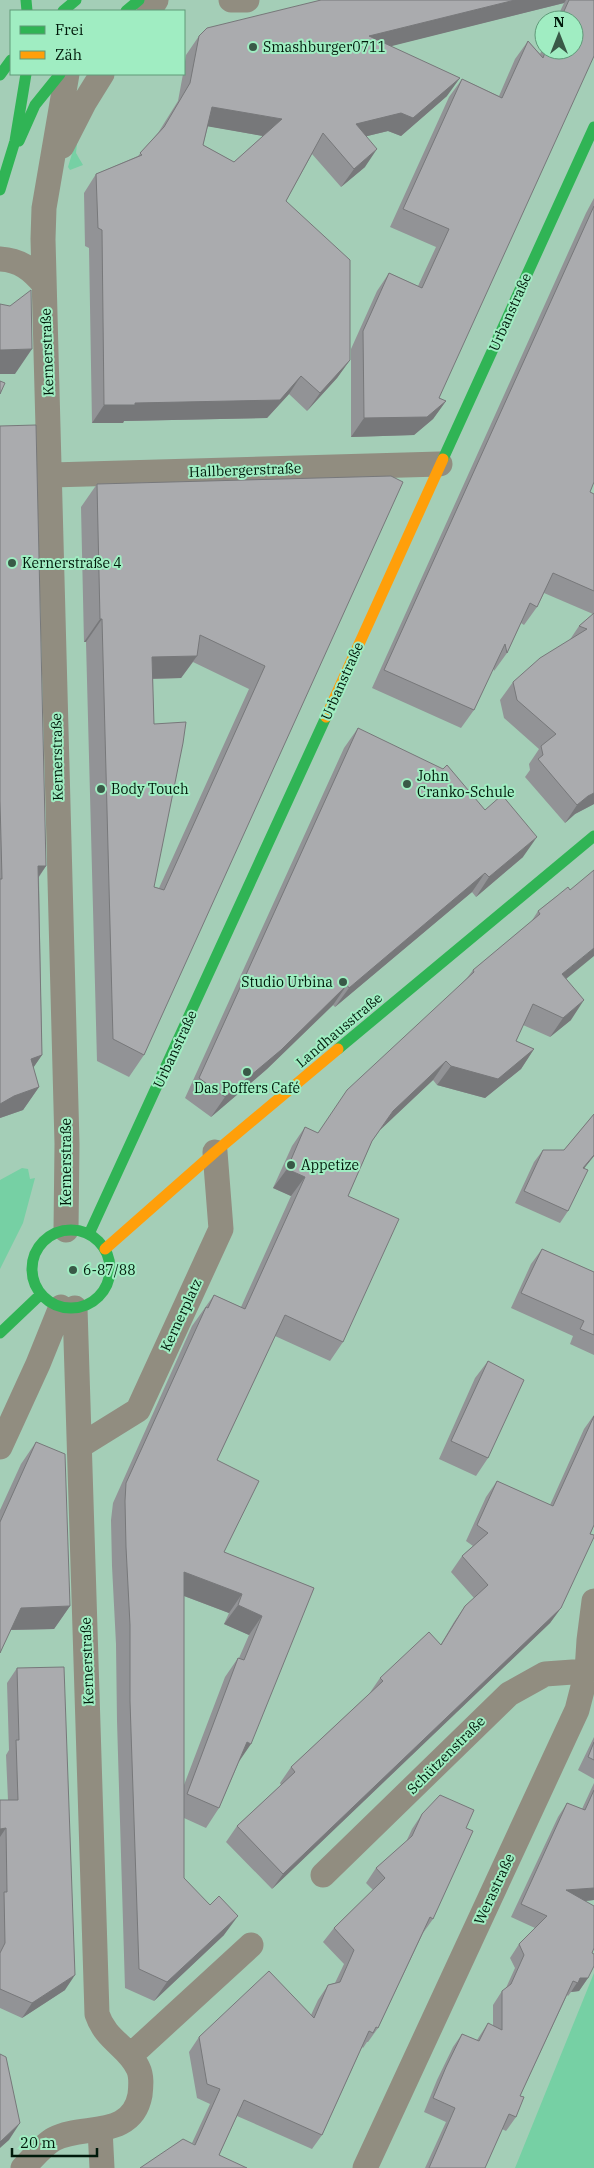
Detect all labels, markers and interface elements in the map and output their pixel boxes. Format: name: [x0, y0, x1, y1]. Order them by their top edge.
legend: [10, 10, 185, 75]
north arrow: [534, 10, 584, 60]
text: N: [553, 13, 565, 31]
text: Frei: [55, 20, 84, 39]
place label: Smashburger0711: [263, 38, 386, 56]
marker: Smashburger0711: [247, 41, 259, 53]
text: Zäh: [55, 45, 82, 64]
street label: Urbanstraße: [485, 270, 535, 354]
street label: Kernerstraße: [36, 308, 58, 396]
street label: Hallbergerstraße: [188, 459, 302, 481]
place label: Kernerstraße 4: [22, 554, 122, 572]
marker: Kernerstraße 4: [6, 557, 18, 569]
street label: Urbanstraße: [317, 639, 367, 723]
street label: Kernerstraße: [47, 713, 67, 801]
place label: John Cranko-Schule: [417, 767, 515, 801]
marker: John Cranko-Schule: [401, 778, 413, 790]
place label: Body Touch: [111, 780, 189, 798]
marker: Body Touch: [95, 783, 107, 795]
place label: Studio Urbina: [241, 973, 333, 991]
marker: Studio Urbina: [337, 976, 349, 988]
street label: Landhausstraße: [292, 989, 386, 1071]
street label: Urbanstraße: [149, 1007, 201, 1091]
marker: Das Poffers Café: [241, 1066, 253, 1078]
place label: Das Poffers Café: [194, 1079, 300, 1097]
street label: Kernerstraße: [57, 1118, 75, 1206]
place label: Appetize: [301, 1156, 359, 1174]
marker: Appetize: [285, 1159, 297, 1171]
place label: 6-87/88: [83, 1261, 136, 1279]
marker: 6-87/88: [67, 1264, 79, 1276]
street label: Kernerplatz: [156, 1276, 206, 1354]
street label: Kernerstraße: [76, 1617, 98, 1705]
street label: Schützenstraße: [403, 1712, 489, 1798]
street label: Werastraße: [470, 1851, 518, 1927]
scale bar: [12, 2126, 98, 2158]
text: 20 m: [20, 2133, 56, 2152]

